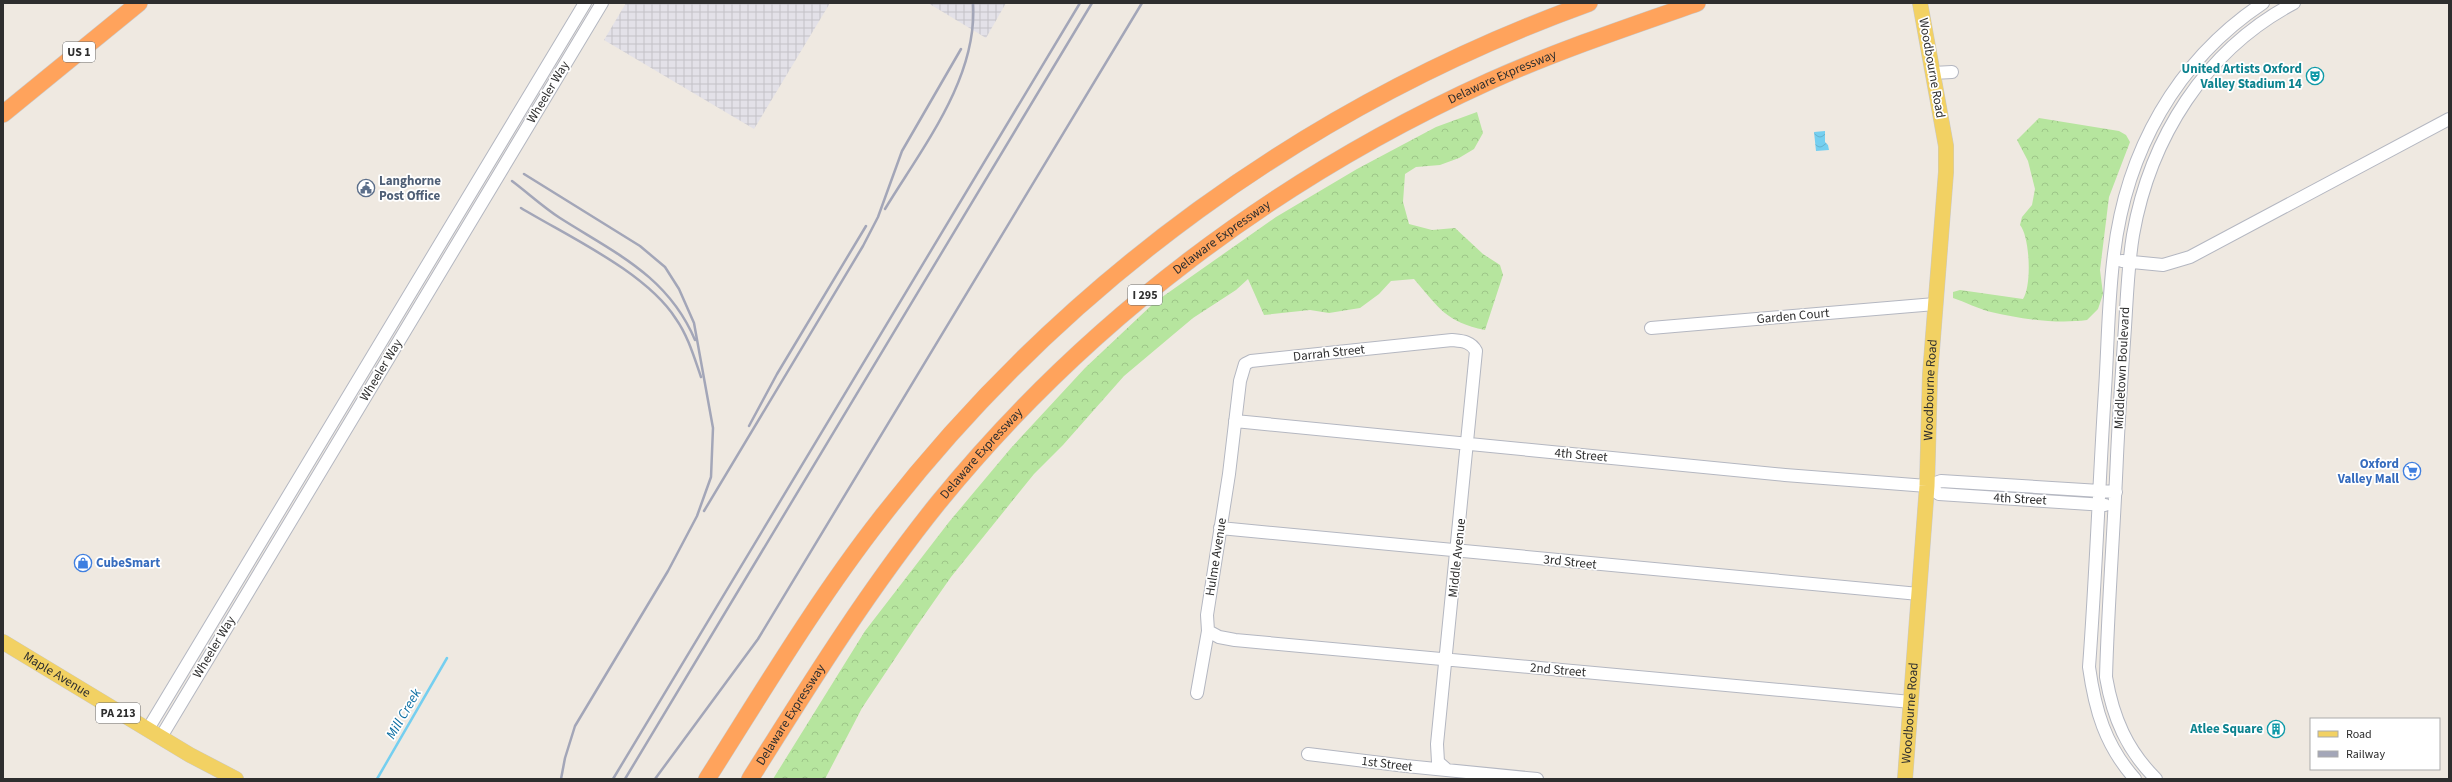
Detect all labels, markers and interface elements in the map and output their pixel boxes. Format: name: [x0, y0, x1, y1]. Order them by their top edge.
street label: Woodbourne Road: [1914, 17, 1950, 119]
road number: US 1: [63, 42, 95, 62]
street label: Delaware Expressway: [1445, 45, 1559, 108]
street label: Wheeler Way: [522, 57, 574, 127]
place label: United Artists Oxford Valley Stadium 14: [2182, 60, 2302, 93]
theatre icon: United Artists Oxford Valley Stadium 14: [2305, 66, 2325, 86]
place label: Langhorne Post Office: [379, 172, 441, 205]
public building icon: Langhorne Post Office: [356, 178, 376, 198]
street label: Delaware Expressway: [1169, 196, 1274, 279]
road number: I 295: [1128, 285, 1162, 305]
street label: Garden Court: [1756, 304, 1831, 328]
street label: Middletown Boulevard: [2110, 306, 2134, 430]
street label: Wheeler Way: [355, 335, 407, 405]
street label: Woodbourne Road: [1919, 339, 1942, 441]
street label: Darrah Street: [1292, 340, 1366, 366]
street label: Delaware Expressway: [936, 404, 1027, 503]
street label: 4th Street: [1554, 444, 1609, 466]
place label: Oxford Valley Mall: [2337, 455, 2399, 488]
supermarket icon: Oxford Valley Mall: [2402, 461, 2422, 481]
street label: 4th Street: [1993, 489, 2048, 509]
street label: Hulme Avenue: [1201, 517, 1231, 597]
street label: Middle Avenue: [1444, 518, 1470, 598]
street label: 3rd Street: [1543, 550, 1598, 574]
shop icon: CubeSmart: [73, 553, 93, 573]
place label: CubeSmart: [96, 554, 160, 572]
street label: Wheeler Way: [188, 612, 240, 682]
street label: Maple Avenue: [20, 647, 94, 702]
street label: 2nd Street: [1529, 659, 1587, 681]
street label: Delaware Expressway: [752, 661, 830, 769]
street label: Woodbourne Road: [1897, 662, 1923, 764]
water label: Mill Creek: [381, 685, 427, 743]
road number: PA 213: [96, 703, 140, 723]
legend: [2310, 718, 2440, 770]
building icon: Atlee Square: [2266, 719, 2286, 739]
place label: Atlee Square: [2189, 720, 2263, 738]
text: Road: [2346, 726, 2372, 743]
text: Railway: [2346, 746, 2385, 763]
street label: 1st Street: [1360, 752, 1414, 776]

